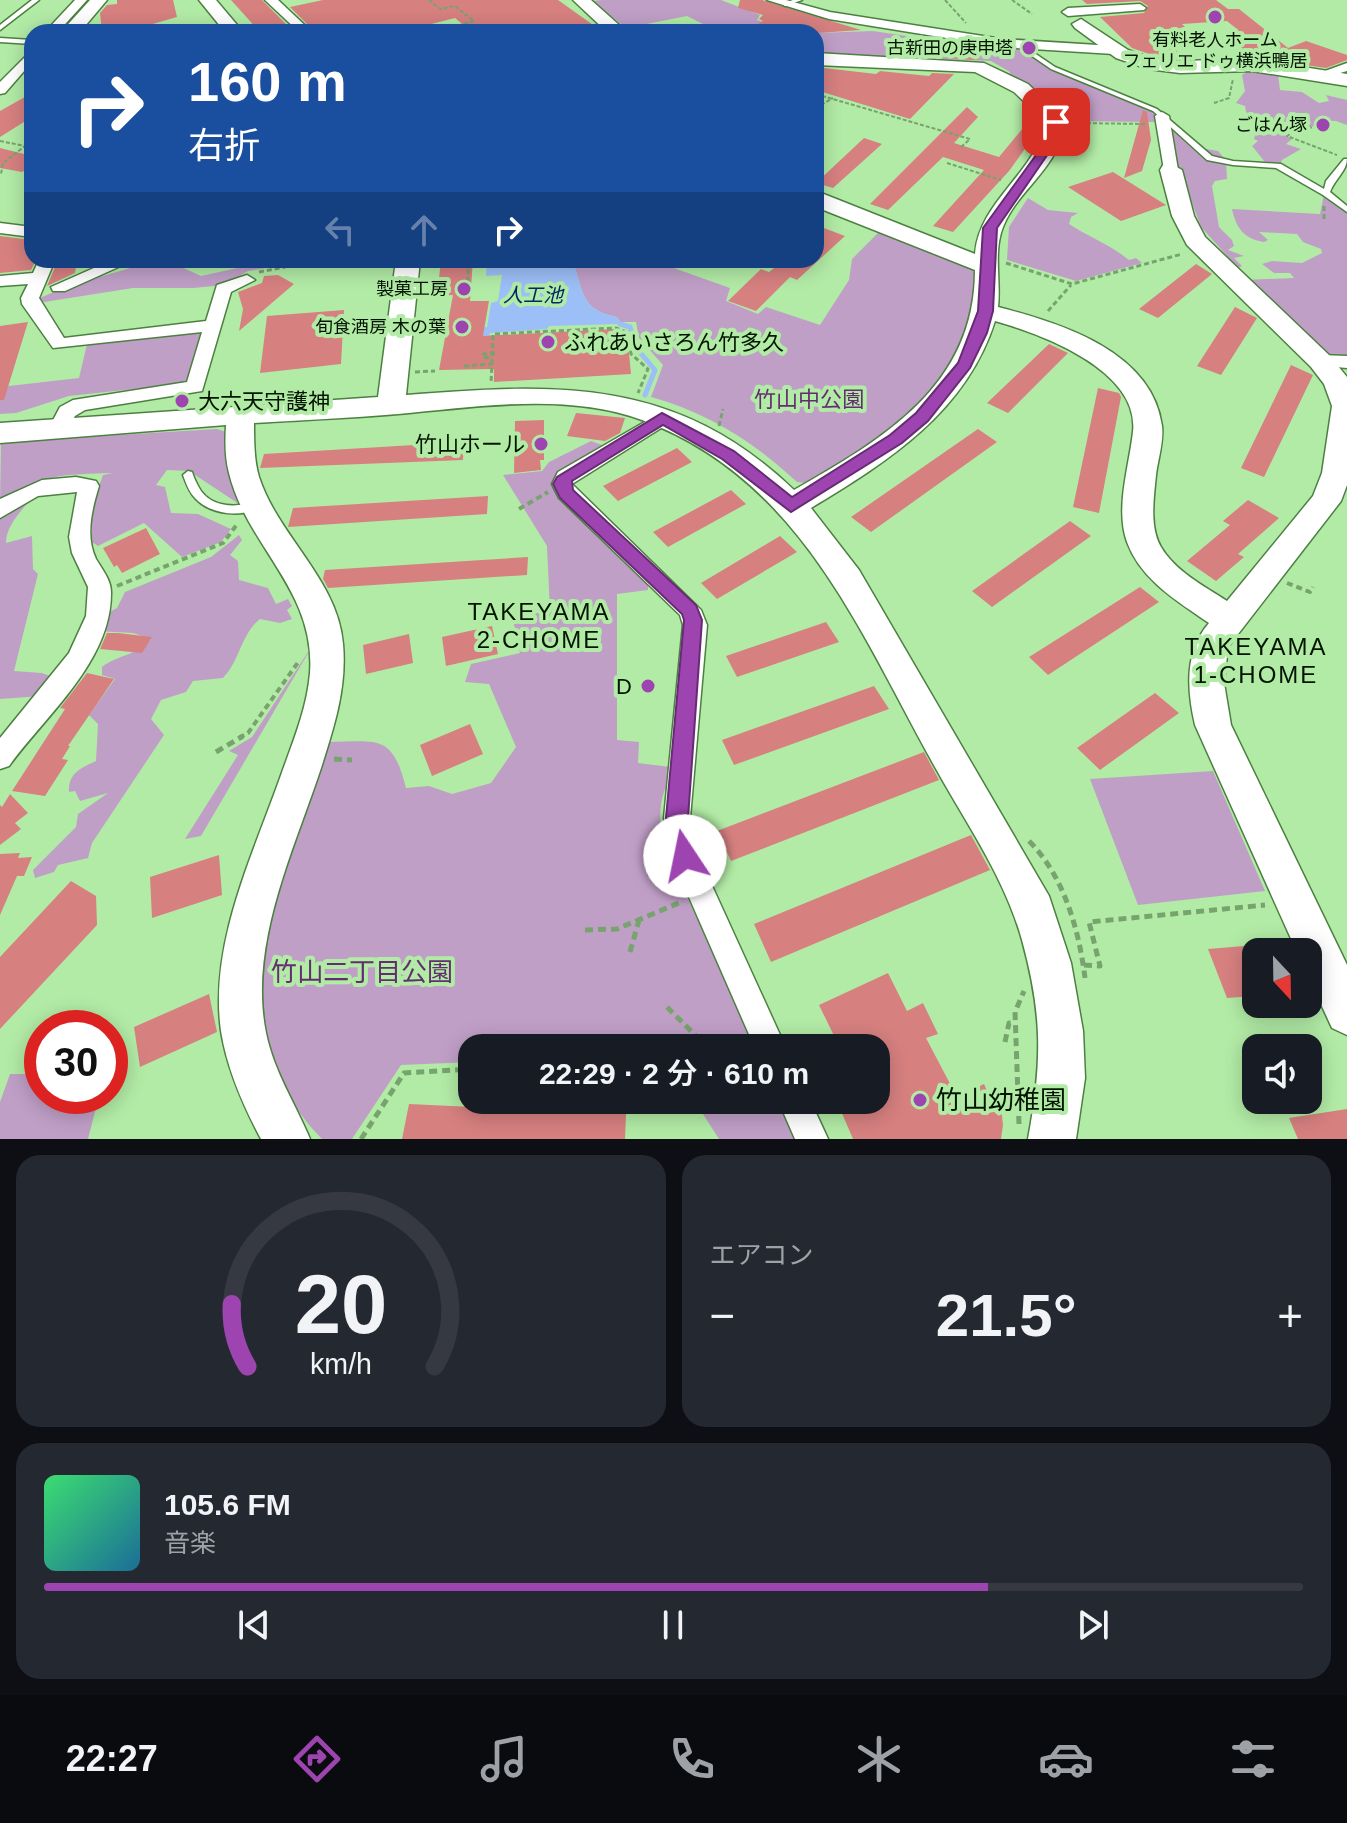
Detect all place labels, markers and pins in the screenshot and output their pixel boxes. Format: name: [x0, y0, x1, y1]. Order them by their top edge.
marker: 有料老人ホーム フェリエ ドゥ横浜鴨居: [1206, 8, 1224, 26]
place label: 有料老人ホーム フェリエ ドゥ横浜鴨居: [1123, 30, 1308, 71]
place label: 古新田の庚申塔: [887, 38, 1013, 58]
marker: 古新田の庚申塔: [1020, 39, 1038, 57]
pin: [1022, 88, 1090, 156]
place label: ごはん塚: [1235, 115, 1307, 135]
marker: ごはん塚: [1314, 116, 1332, 134]
place label: 製菓工房: [376, 279, 448, 299]
marker: 製菓工房: [455, 280, 473, 298]
place label: 旬食酒房 木の葉: [315, 317, 446, 337]
marker: 旬食酒房 木の葉: [453, 318, 471, 336]
place label: ふれあいさろん竹多久: [564, 330, 784, 355]
marker: ふれあいさろん竹多久: [539, 333, 557, 351]
place label: 大六天守護神: [198, 389, 330, 414]
marker: 大六天守護神: [173, 392, 191, 410]
place label: 竹山ホール: [415, 432, 525, 457]
marker: 竹山ホール: [532, 435, 550, 453]
place label: D: [616, 674, 632, 699]
marker: D: [639, 677, 657, 695]
place label: 竹山幼稚園: [936, 1085, 1066, 1115]
marker: 竹山幼稚園: [911, 1091, 929, 1109]

